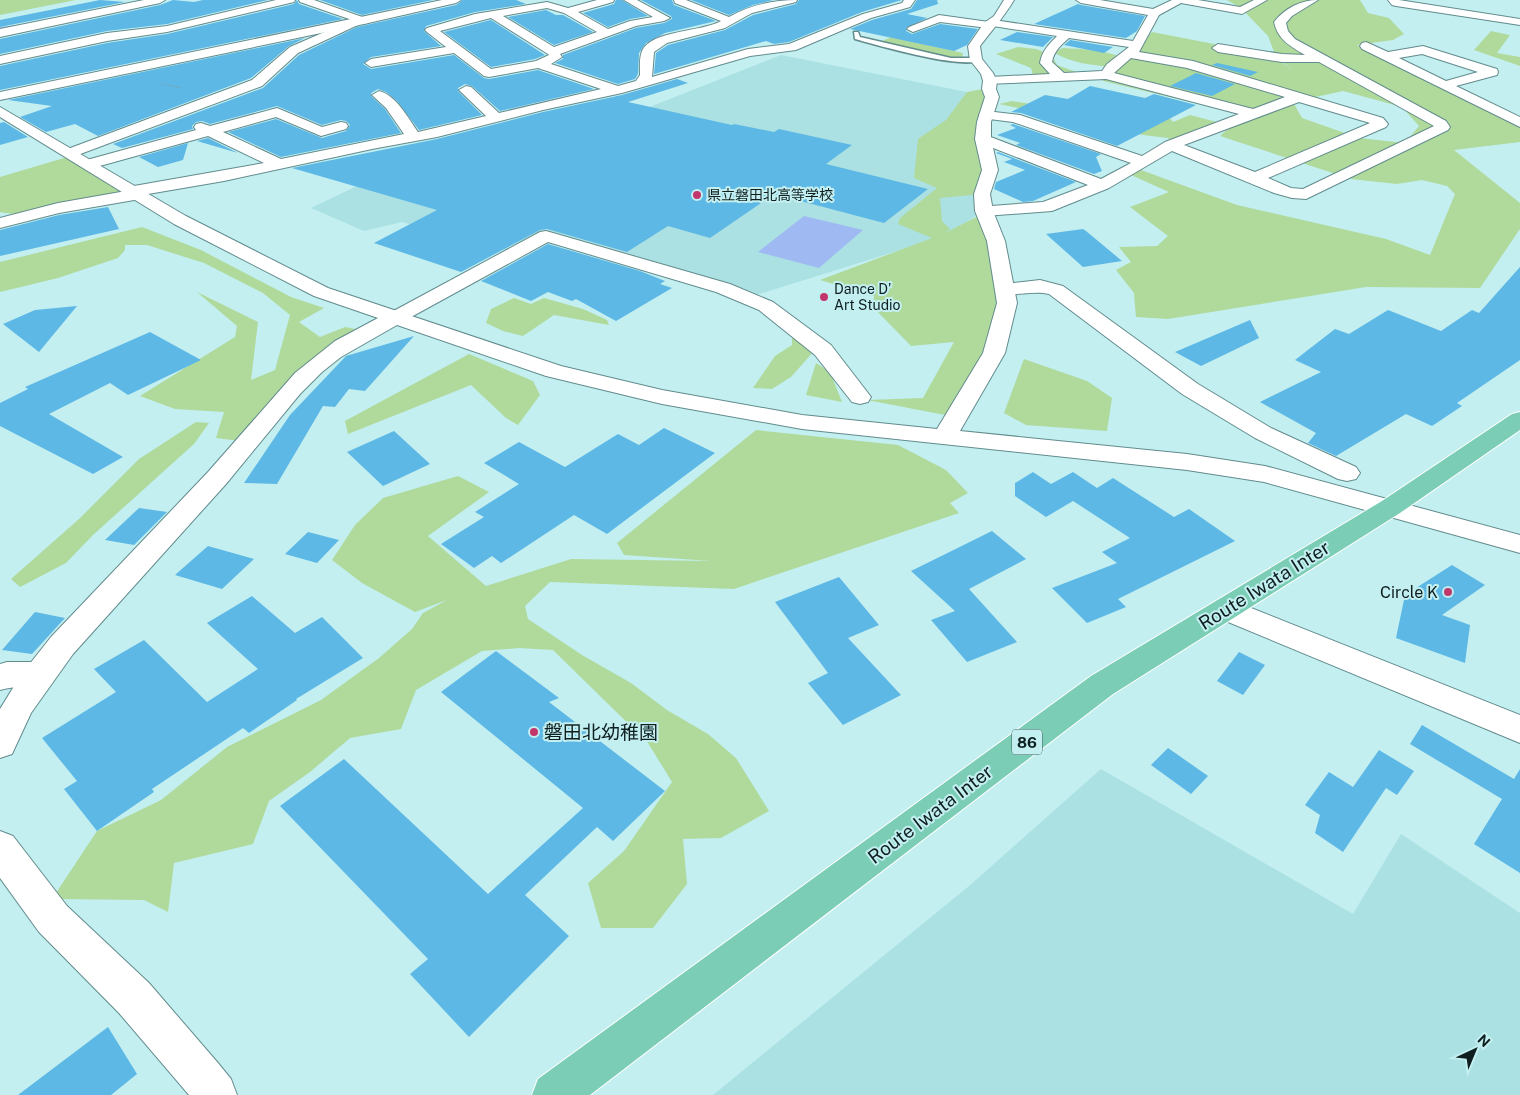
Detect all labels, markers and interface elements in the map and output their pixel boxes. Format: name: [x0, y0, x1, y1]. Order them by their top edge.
place label: 県立磐田北高等学校: [707, 187, 833, 203]
marker: 県立磐田北高等学校: [691, 189, 703, 201]
place label: Dance D' Art Studio: [834, 281, 901, 313]
marker: Dance D' Art Studio: [818, 291, 830, 303]
street label: Route Iwata Inter: [1194, 536, 1334, 634]
place label: Circle K: [1380, 583, 1438, 602]
marker: Circle K: [1442, 586, 1454, 598]
place label: 磐田北幼稚園: [544, 721, 658, 743]
marker: 磐田北幼稚園: [528, 726, 540, 738]
road number: 86: [1012, 730, 1042, 754]
street label: Route Iwata Inter: [863, 760, 997, 868]
north arrow: [1450, 1025, 1500, 1075]
text: N: [1475, 1031, 1494, 1050]

